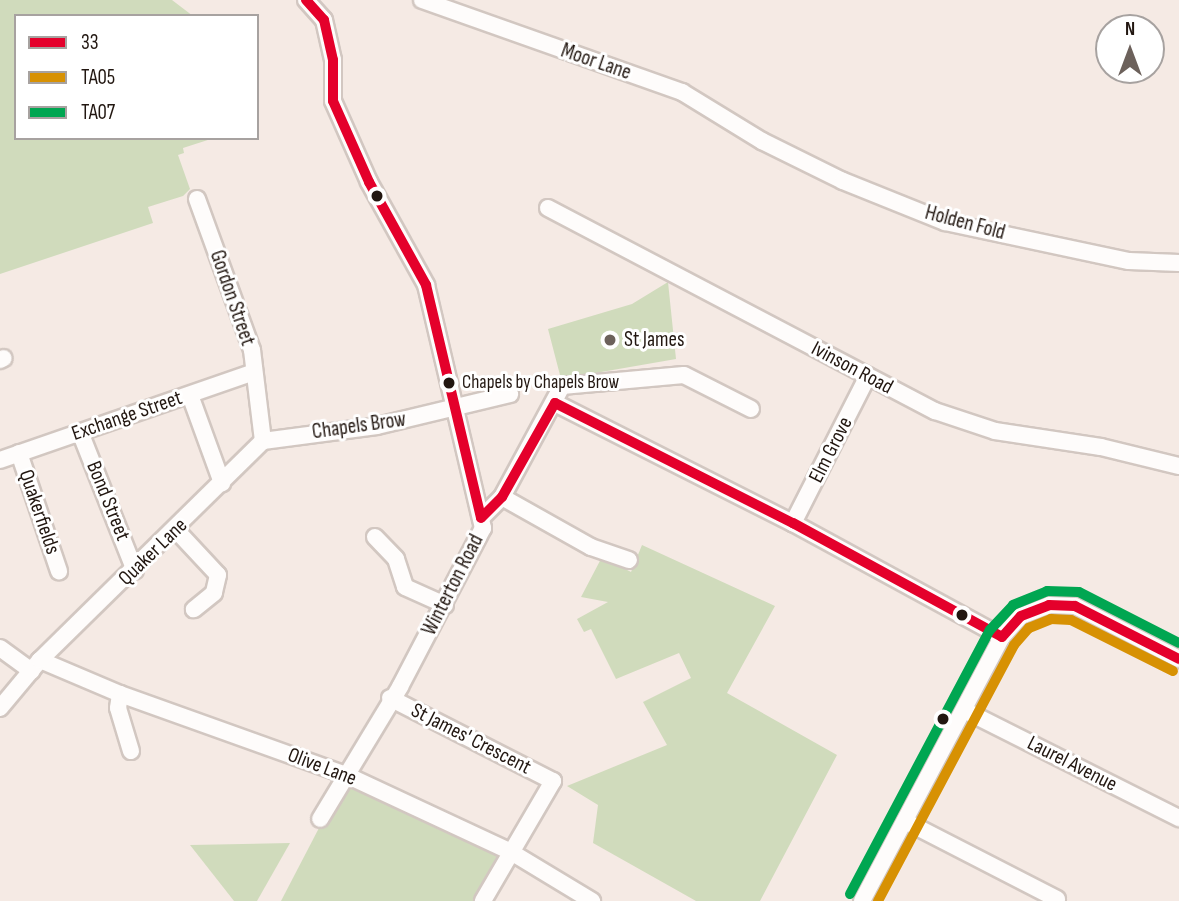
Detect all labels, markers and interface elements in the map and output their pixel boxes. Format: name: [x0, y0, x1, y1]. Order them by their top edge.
legend: [14, 14, 259, 140]
north arrow: [1095, 14, 1165, 84]
text: N: [1125, 18, 1135, 41]
text: 33: [81, 30, 99, 55]
street label: Moor Lane: [558, 38, 634, 86]
text: TA05: [81, 65, 115, 90]
text: TA07: [81, 100, 115, 125]
unlabelled marker: [370, 189, 384, 203]
street label: Holden Fold: [922, 200, 1008, 246]
street label: Gordon Street: [204, 247, 260, 349]
place label: St James: [624, 327, 685, 353]
marker: St James: [602, 332, 618, 348]
street label: Ivinson Road: [807, 336, 897, 400]
place label: Chapels by Chapels Brow: [462, 372, 619, 394]
marker: Chapels by Chapels Brow: [442, 376, 456, 390]
street label: Exchange Street: [69, 385, 185, 447]
street label: Chapels Brow: [310, 407, 408, 445]
street label: Elm Grove: [804, 413, 858, 487]
street label: Bond Street: [81, 458, 135, 544]
street label: Quakerfields: [13, 467, 65, 557]
street label: Quaker Lane: [113, 513, 193, 591]
street label: Winterton Road: [417, 530, 489, 640]
unlabelled marker: [955, 608, 969, 622]
street label: St James' Crescent: [407, 698, 535, 780]
unlabelled marker: [936, 712, 950, 726]
street label: Laurel Avenue: [1023, 731, 1121, 797]
street label: Olive Lane: [284, 742, 360, 792]

